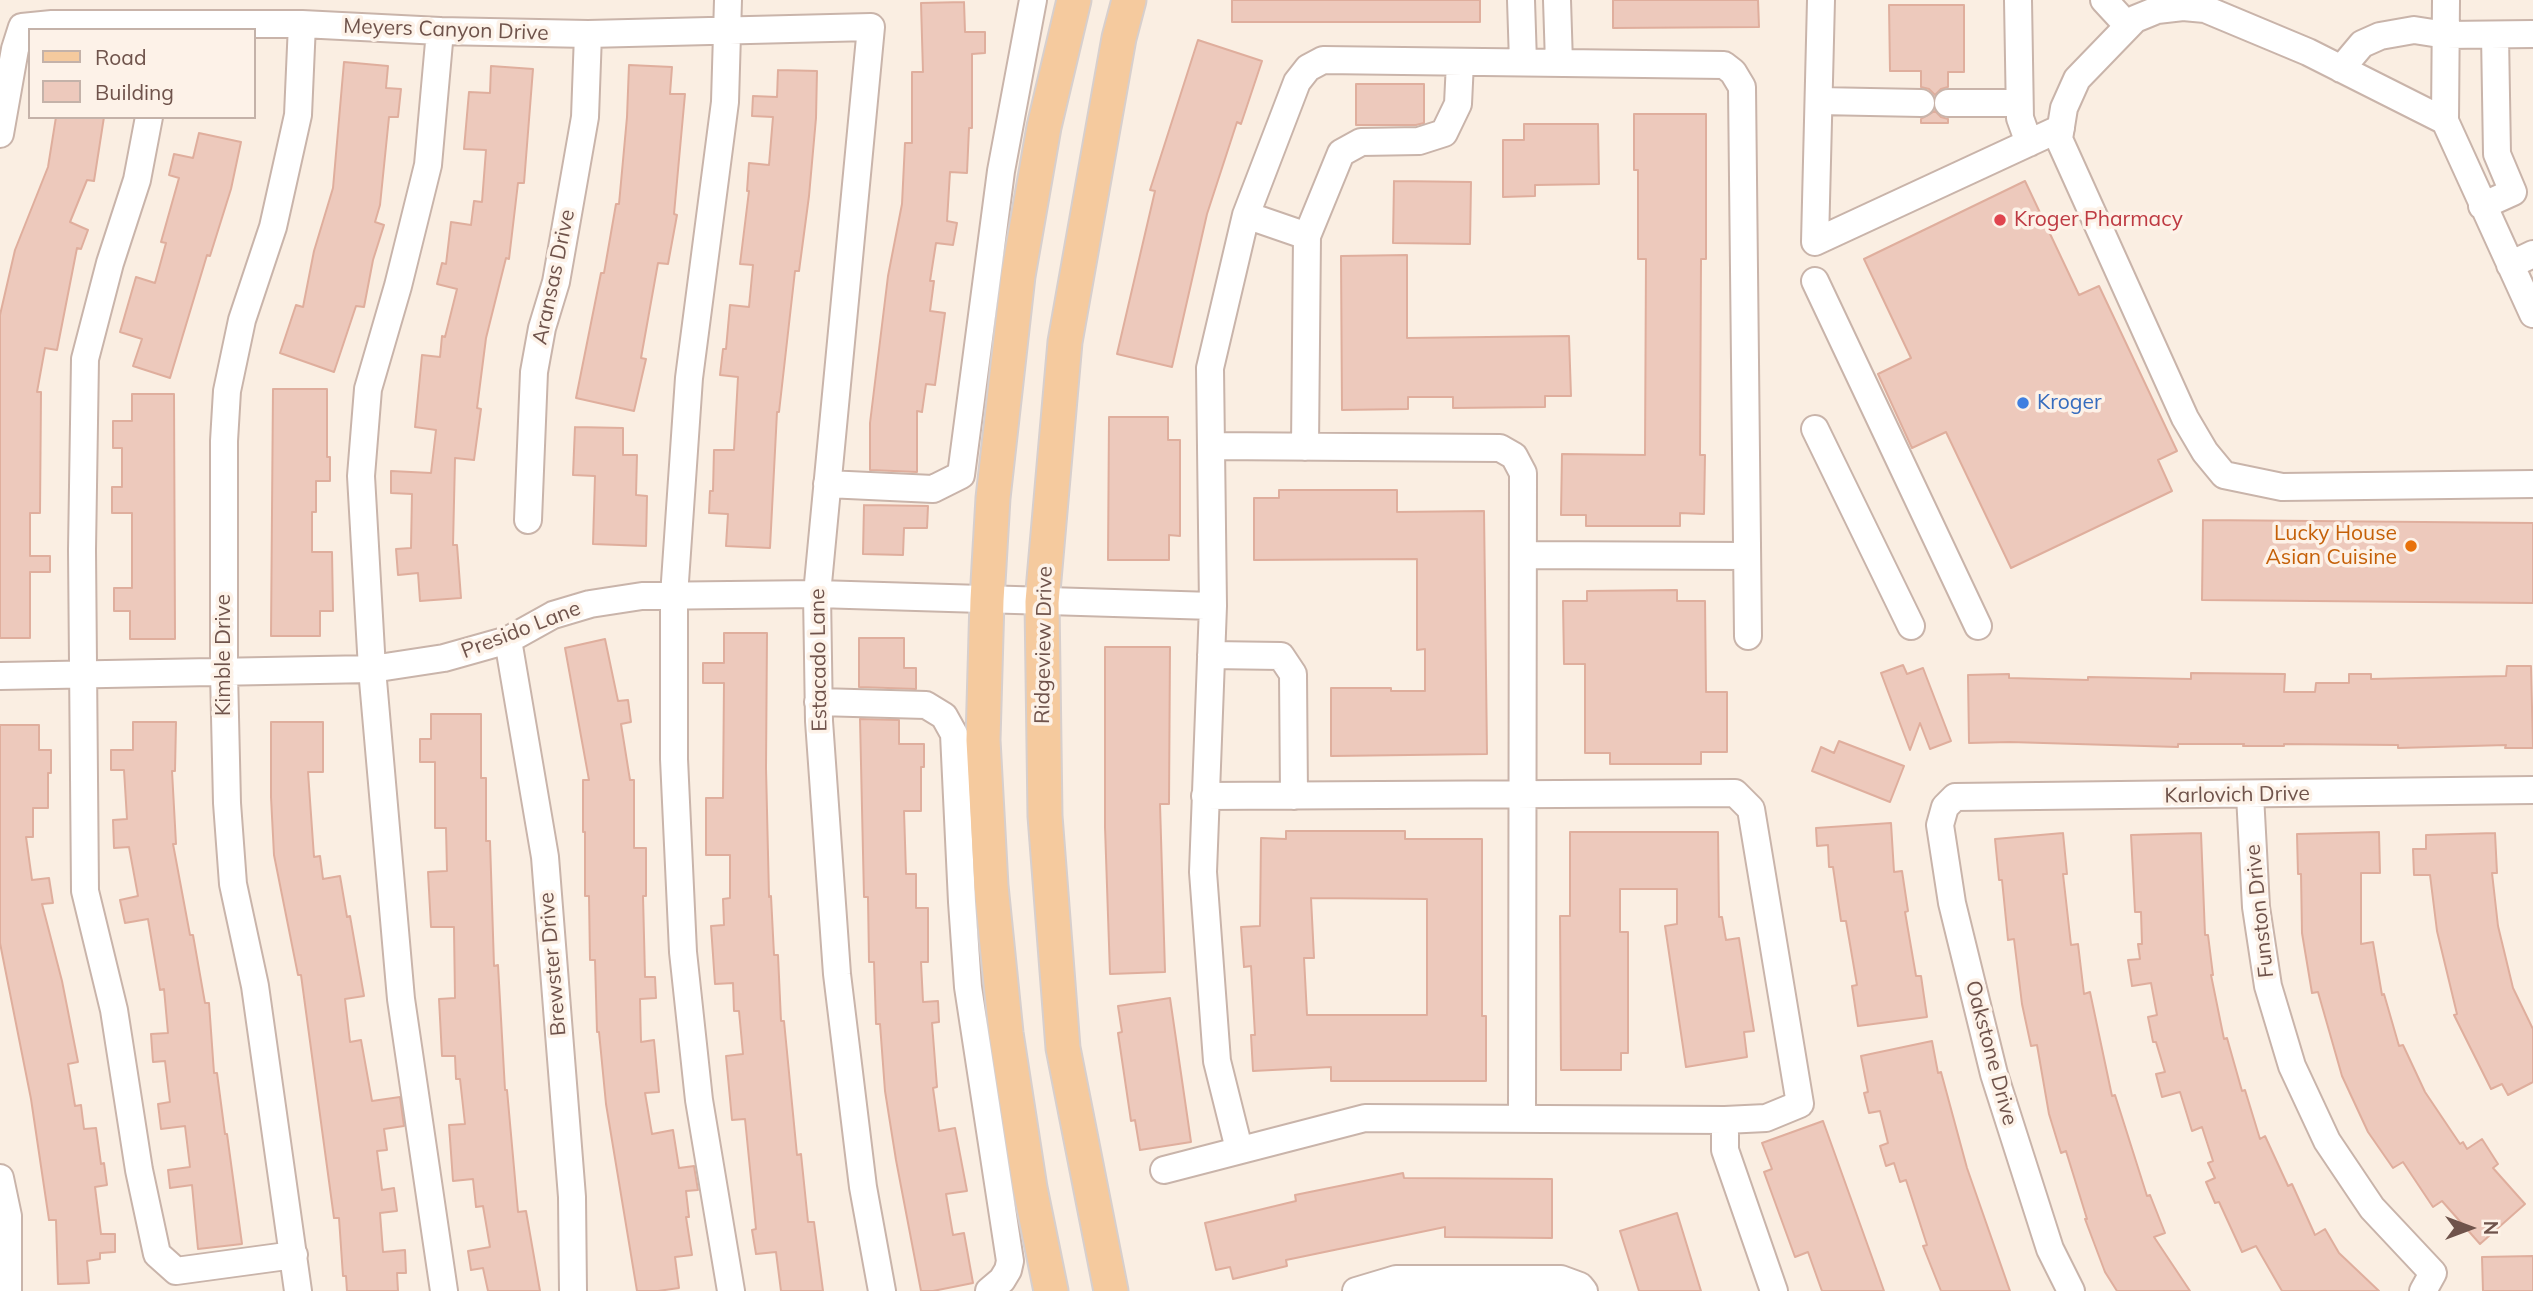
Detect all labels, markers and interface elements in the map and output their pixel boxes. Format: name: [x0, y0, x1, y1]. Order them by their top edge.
street label: Meyers Canyon Drive: [343, 14, 549, 46]
legend: [28, 28, 256, 119]
text: Road: [95, 44, 146, 70]
text: Building: [95, 79, 174, 105]
street label: Aransas Drive: [527, 207, 581, 347]
place label: Kroger Pharmacy: [2014, 207, 2183, 233]
marker: Kroger Pharmacy: [1992, 212, 2008, 228]
place label: Kroger: [2037, 390, 2102, 416]
marker: Kroger: [2015, 395, 2031, 411]
place label: Lucky House Asian Cuisine: [2266, 521, 2397, 571]
marker: Lucky House Asian Cuisine: [2403, 538, 2419, 554]
street label: Ridgeview Drive: [1030, 566, 1058, 724]
street label: Estacado Lane: [805, 588, 833, 732]
street label: Kimble Drive: [211, 594, 237, 716]
street label: Presido Lane: [458, 596, 584, 664]
street label: Karlovich Drive: [2164, 781, 2310, 809]
street label: Funston Drive: [2240, 843, 2280, 979]
street label: Brewster Drive: [534, 891, 572, 1037]
street label: Oakstone Drive: [1960, 978, 2022, 1128]
north arrow: [2435, 1193, 2505, 1263]
text: N: [2479, 1221, 2503, 1235]

